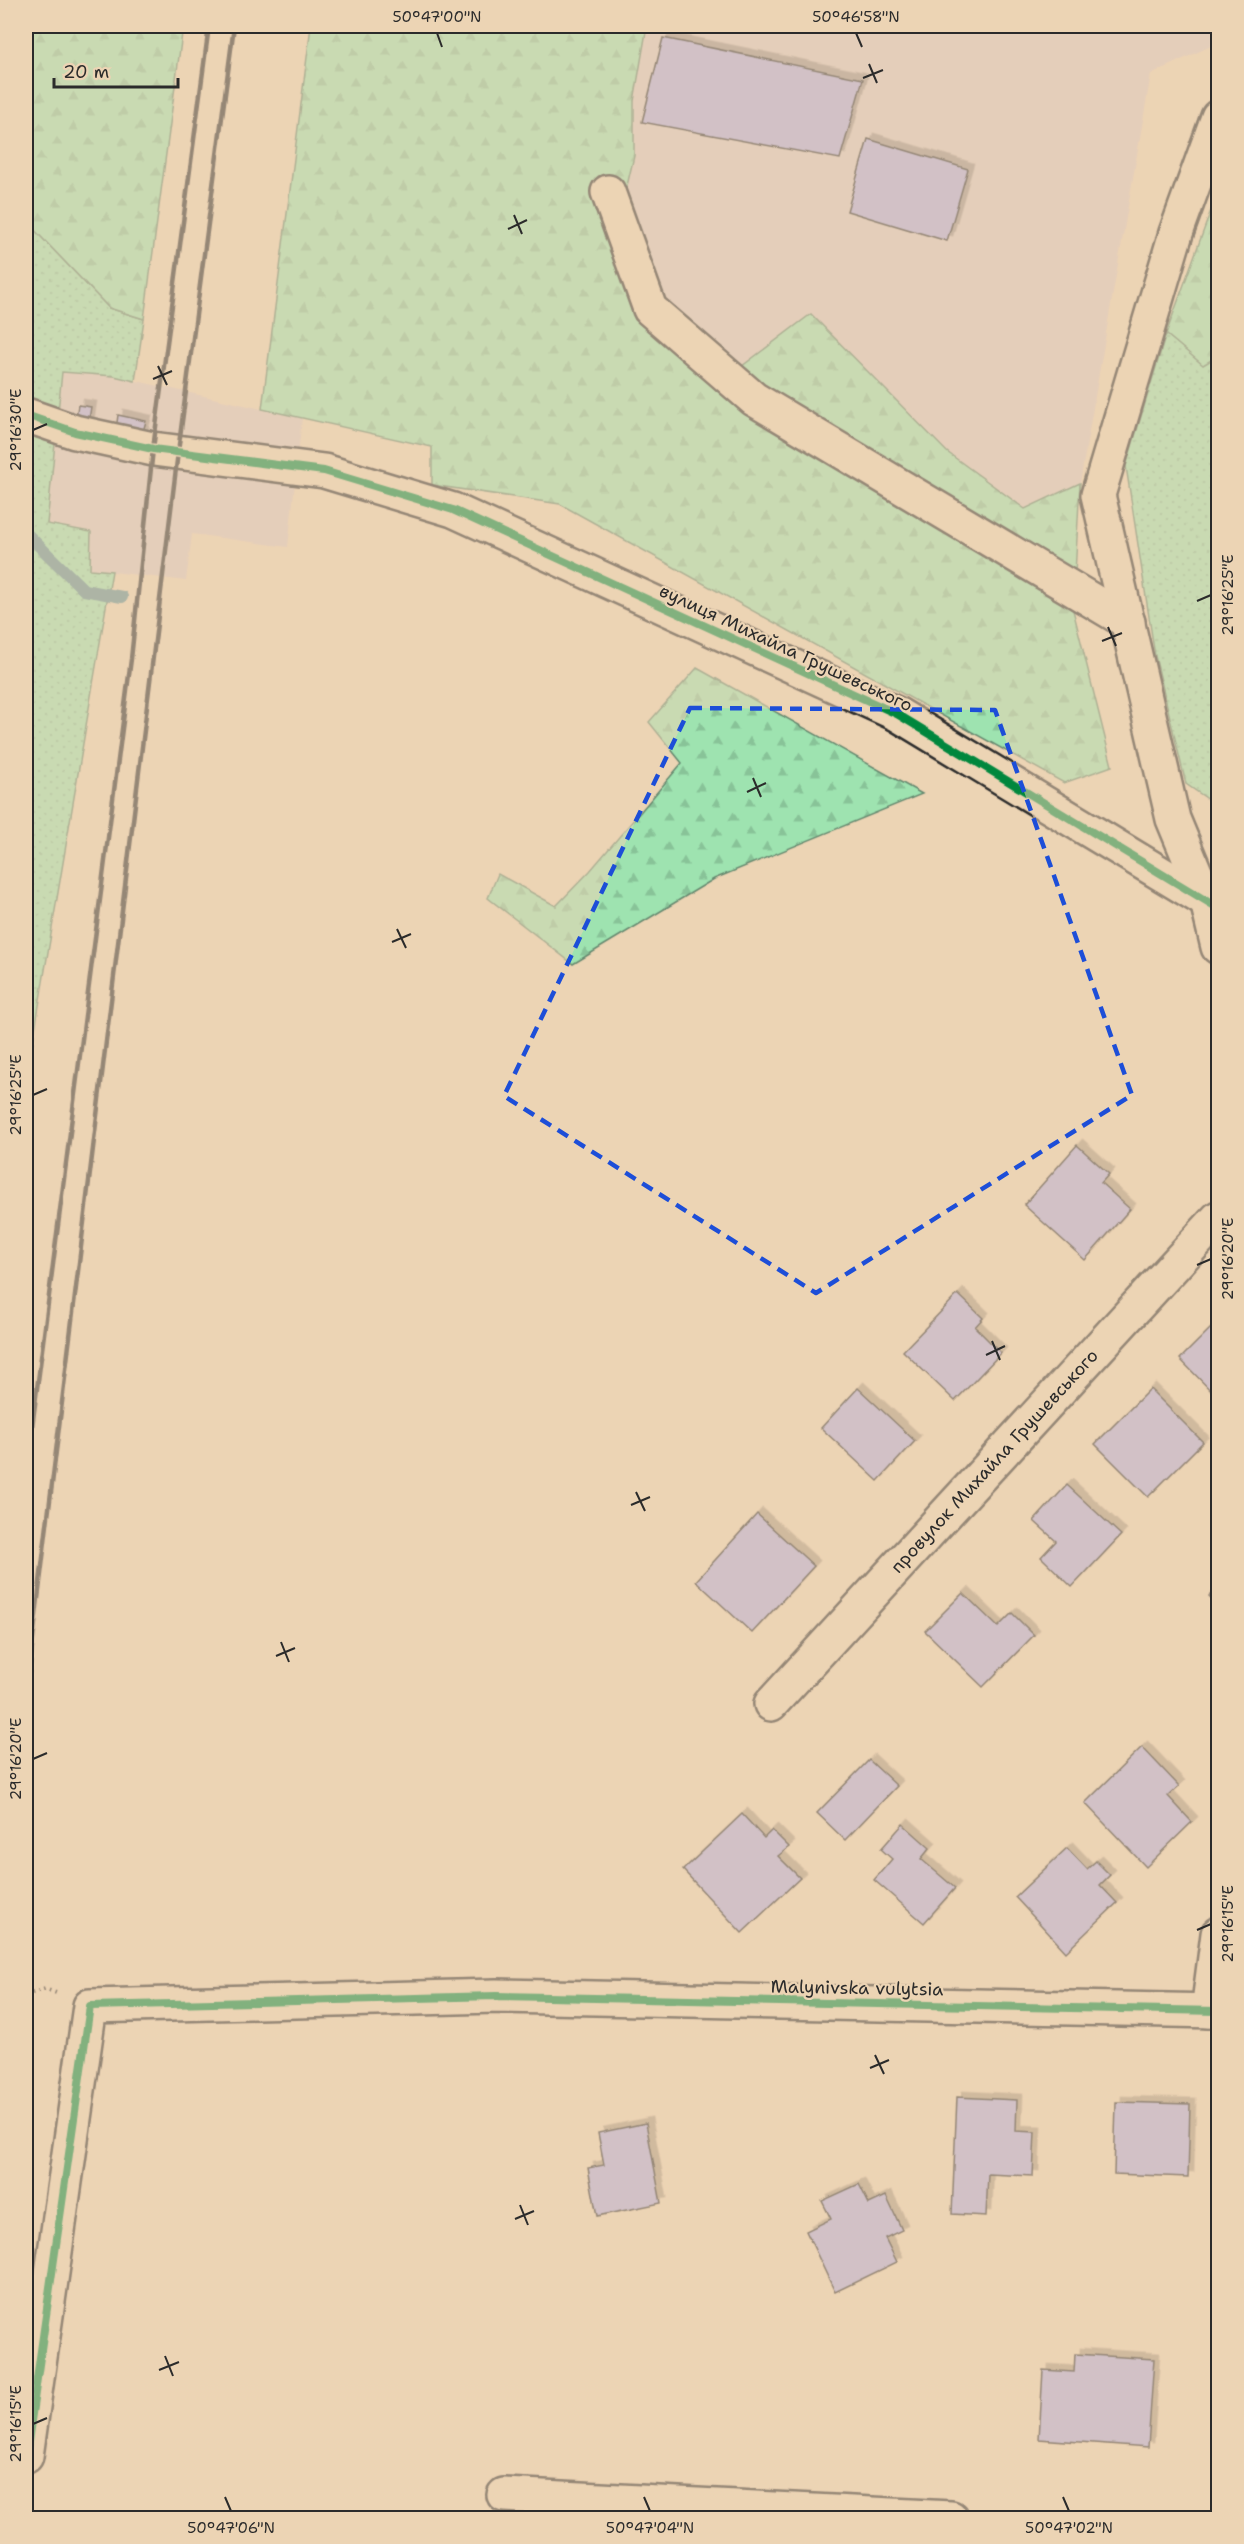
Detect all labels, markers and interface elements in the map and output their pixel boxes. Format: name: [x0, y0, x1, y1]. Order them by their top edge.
text: 50°47'00"N: [393, 7, 481, 27]
text: 50°46'58"N: [812, 7, 900, 27]
scale bar: [54, 51, 178, 89]
text: 20 m: [63, 60, 109, 84]
text: 29°16'30"E: [6, 389, 26, 471]
text: 29°16'25"E: [1218, 554, 1238, 636]
street label: вулиця Михайла Грушевського: [656, 579, 916, 717]
text: 29°16'25"E: [6, 1054, 26, 1136]
text: 29°16'20"E: [1218, 1218, 1238, 1300]
street label: провулок Михайла Грушевського: [885, 1344, 1103, 1578]
text: 29°16'20"E: [6, 1718, 26, 1800]
text: 29°16'15"E: [1218, 1885, 1238, 1963]
street label: Malynivska vulytsia: [771, 1974, 943, 2002]
text: 29°16'15"E: [6, 2385, 26, 2463]
text: 50°47'06"N: [187, 2518, 275, 2538]
text: 50°47'04"N: [606, 2518, 694, 2538]
text: 50°47'02"N: [1025, 2518, 1113, 2538]

